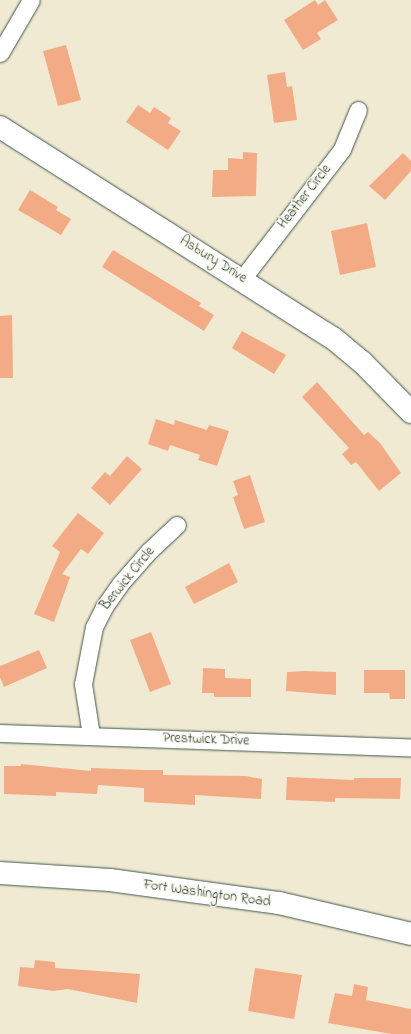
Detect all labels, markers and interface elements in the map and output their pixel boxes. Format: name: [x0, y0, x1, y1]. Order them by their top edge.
street label: Heather Circle: [275, 162, 335, 232]
street label: Asbury Drive: [176, 233, 250, 287]
street label: Berwick Circle: [97, 544, 159, 614]
street label: Prestwick Drive: [162, 730, 250, 750]
street label: Fort Washington Road: [142, 877, 272, 911]

